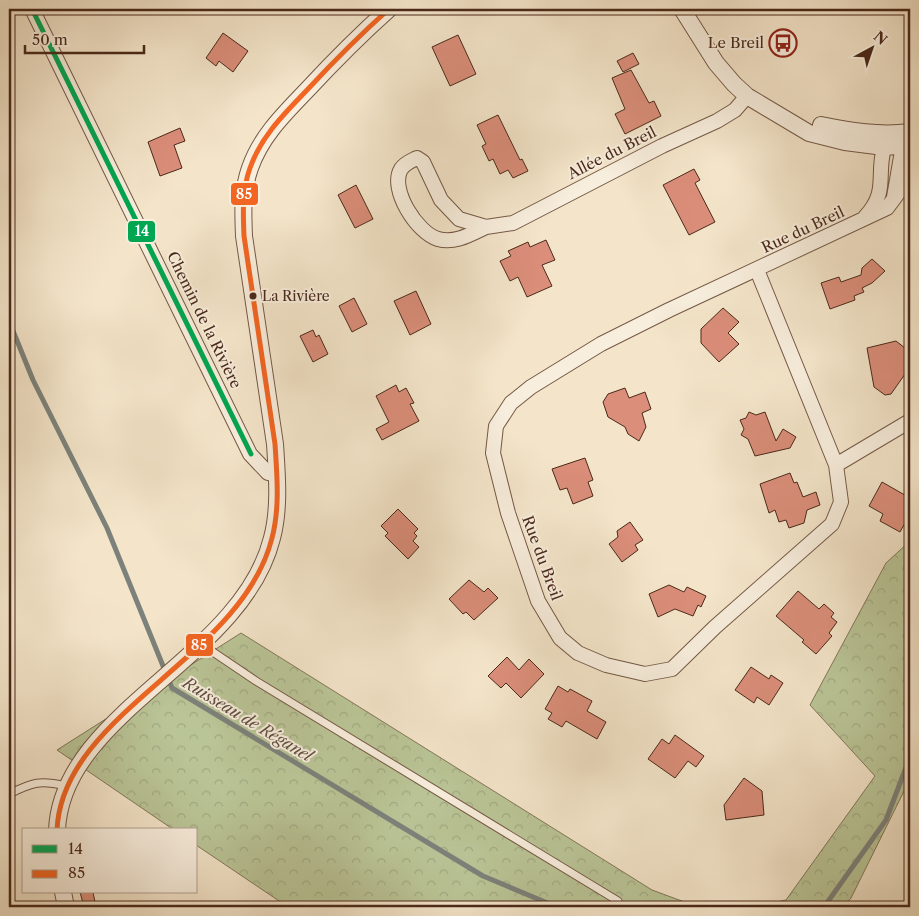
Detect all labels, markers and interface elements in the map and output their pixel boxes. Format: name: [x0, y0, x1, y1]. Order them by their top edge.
scale bar: [25, 22, 144, 54]
north arrow: [846, 22, 896, 72]
text: N: [870, 27, 891, 49]
bus stop icon: Le Breil: [768, 28, 798, 58]
text: 50 m: [32, 30, 68, 49]
place label: Le Breil: [708, 33, 765, 52]
street label: Allée du Breil: [563, 122, 660, 184]
line badge: 85: [230, 182, 259, 206]
text: 85: [236, 185, 252, 203]
street label: Rue du Breil: [758, 202, 848, 257]
line badge: 14: [127, 220, 156, 243]
text: 14: [135, 222, 149, 240]
street label: Chemin de la Rivière: [163, 248, 246, 391]
place label: La Rivière: [262, 287, 330, 305]
marker: La Rivière: [248, 291, 258, 301]
street label: Rue du Breil: [518, 513, 567, 603]
line badge: 85: [185, 633, 214, 657]
text: 85: [191, 636, 207, 654]
water label: Ruisseau de Réganel: [178, 671, 318, 767]
legend: [22, 828, 198, 894]
text: 14: [68, 839, 83, 858]
text: 85: [68, 863, 85, 882]

